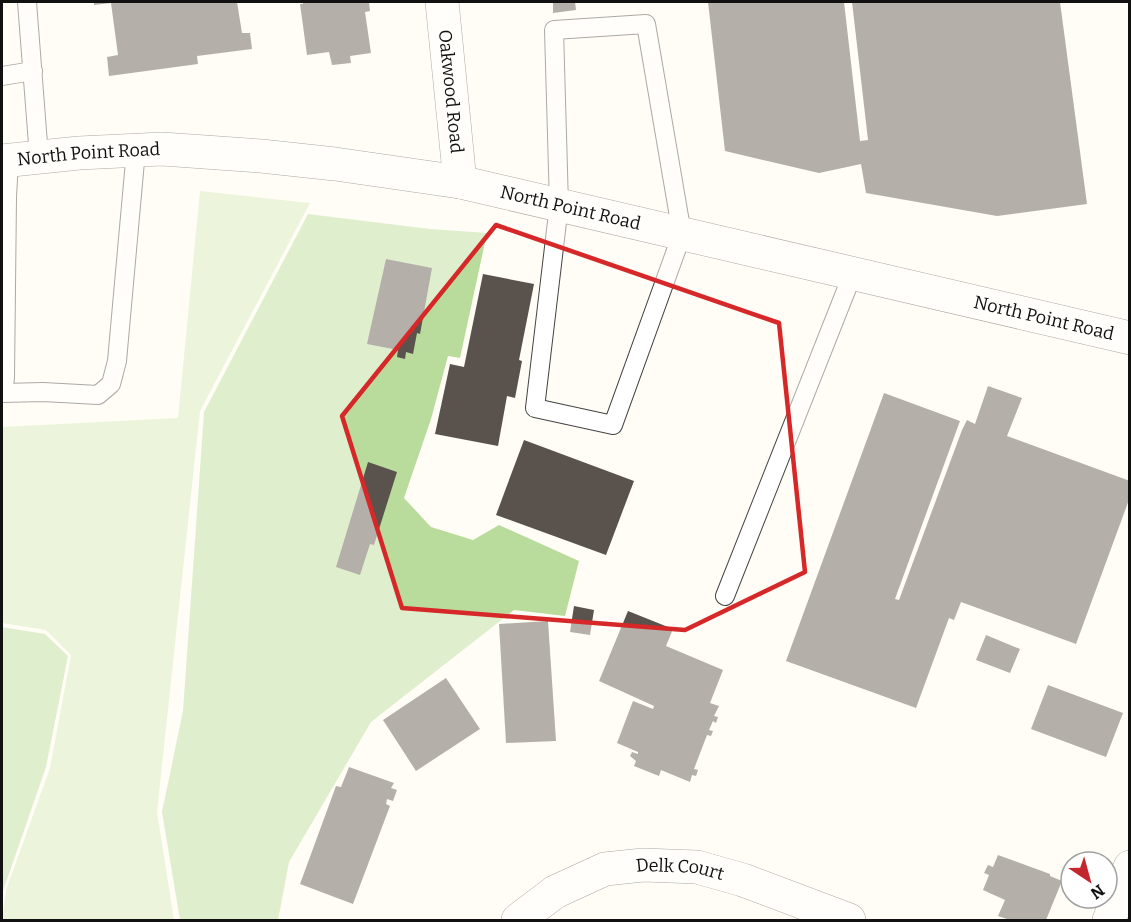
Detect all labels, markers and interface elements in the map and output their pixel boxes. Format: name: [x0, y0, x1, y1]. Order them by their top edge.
street label: Oakwood Road: [434, 29, 468, 155]
street label: North Point Road: [16, 138, 161, 170]
street label: North Point Road: [498, 181, 643, 235]
street label: North Point Road: [972, 291, 1117, 345]
north arrow: [1059, 850, 1119, 910]
street label: Delk Court: [635, 853, 727, 885]
text: N: [1087, 880, 1108, 903]

